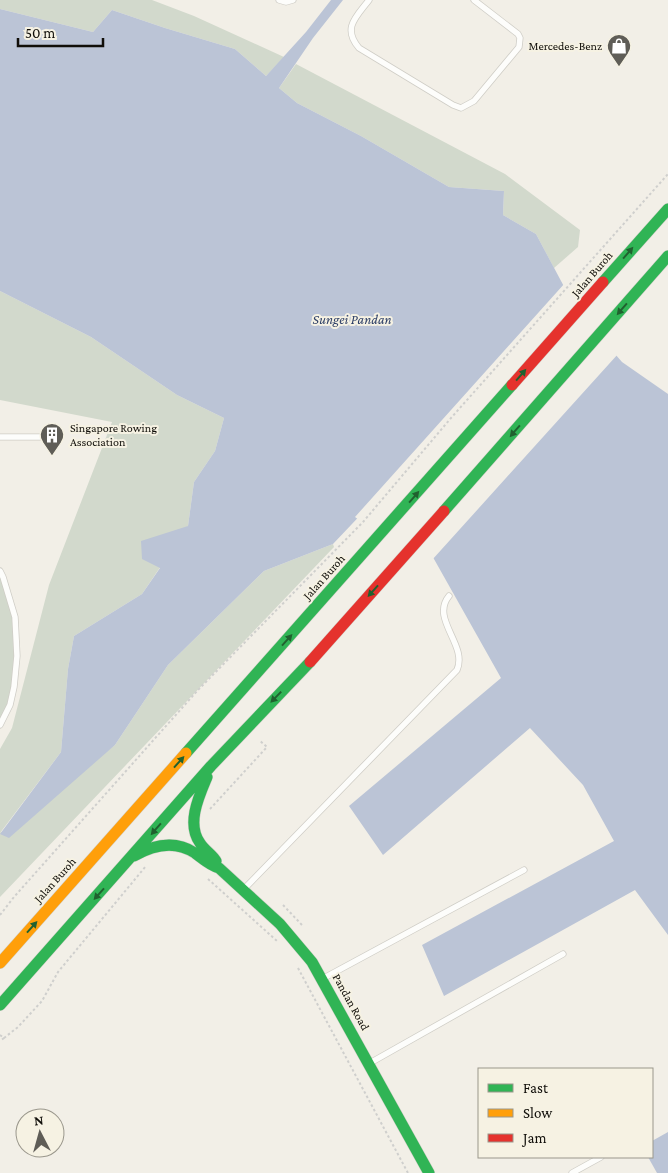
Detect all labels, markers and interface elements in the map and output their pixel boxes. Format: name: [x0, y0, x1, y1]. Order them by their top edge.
scale bar: [18, 15, 102, 47]
text: 50 m: [25, 25, 55, 41]
shop icon: Mercedes-Benz: [606, 33, 632, 67]
place label: Mercedes-Benz: [529, 39, 602, 53]
one-way arrow: [623, 247, 634, 260]
street label: Jalan Buroh: [568, 248, 616, 300]
one-way arrow: [616, 303, 627, 316]
water label: Sungei Pandan: [312, 311, 392, 327]
one-way arrow: [515, 370, 527, 382]
place label: Singapore Rowing Association: [70, 421, 157, 449]
building icon: Singapore Rowing Association: [39, 422, 65, 456]
one-way arrow: [509, 425, 520, 438]
one-way arrow: [408, 491, 419, 504]
street label: Jalan Buroh: [299, 551, 348, 603]
one-way arrow: [368, 585, 379, 598]
one-way arrow: [281, 635, 293, 647]
one-way arrow: [270, 691, 282, 703]
one-way arrow: [173, 756, 185, 768]
one-way arrow: [151, 823, 162, 836]
street label: Jalan Buroh: [30, 854, 79, 906]
one-way arrow: [94, 887, 105, 900]
one-way arrow: [27, 920, 38, 933]
street label: Pandan Road: [330, 971, 373, 1033]
legend: [478, 1068, 653, 1158]
text: Fast: [523, 1080, 549, 1096]
text: Slow: [523, 1105, 553, 1121]
north arrow: [15, 1108, 65, 1158]
text: N: [33, 1112, 45, 1129]
text: Jam: [521, 1130, 546, 1147]

